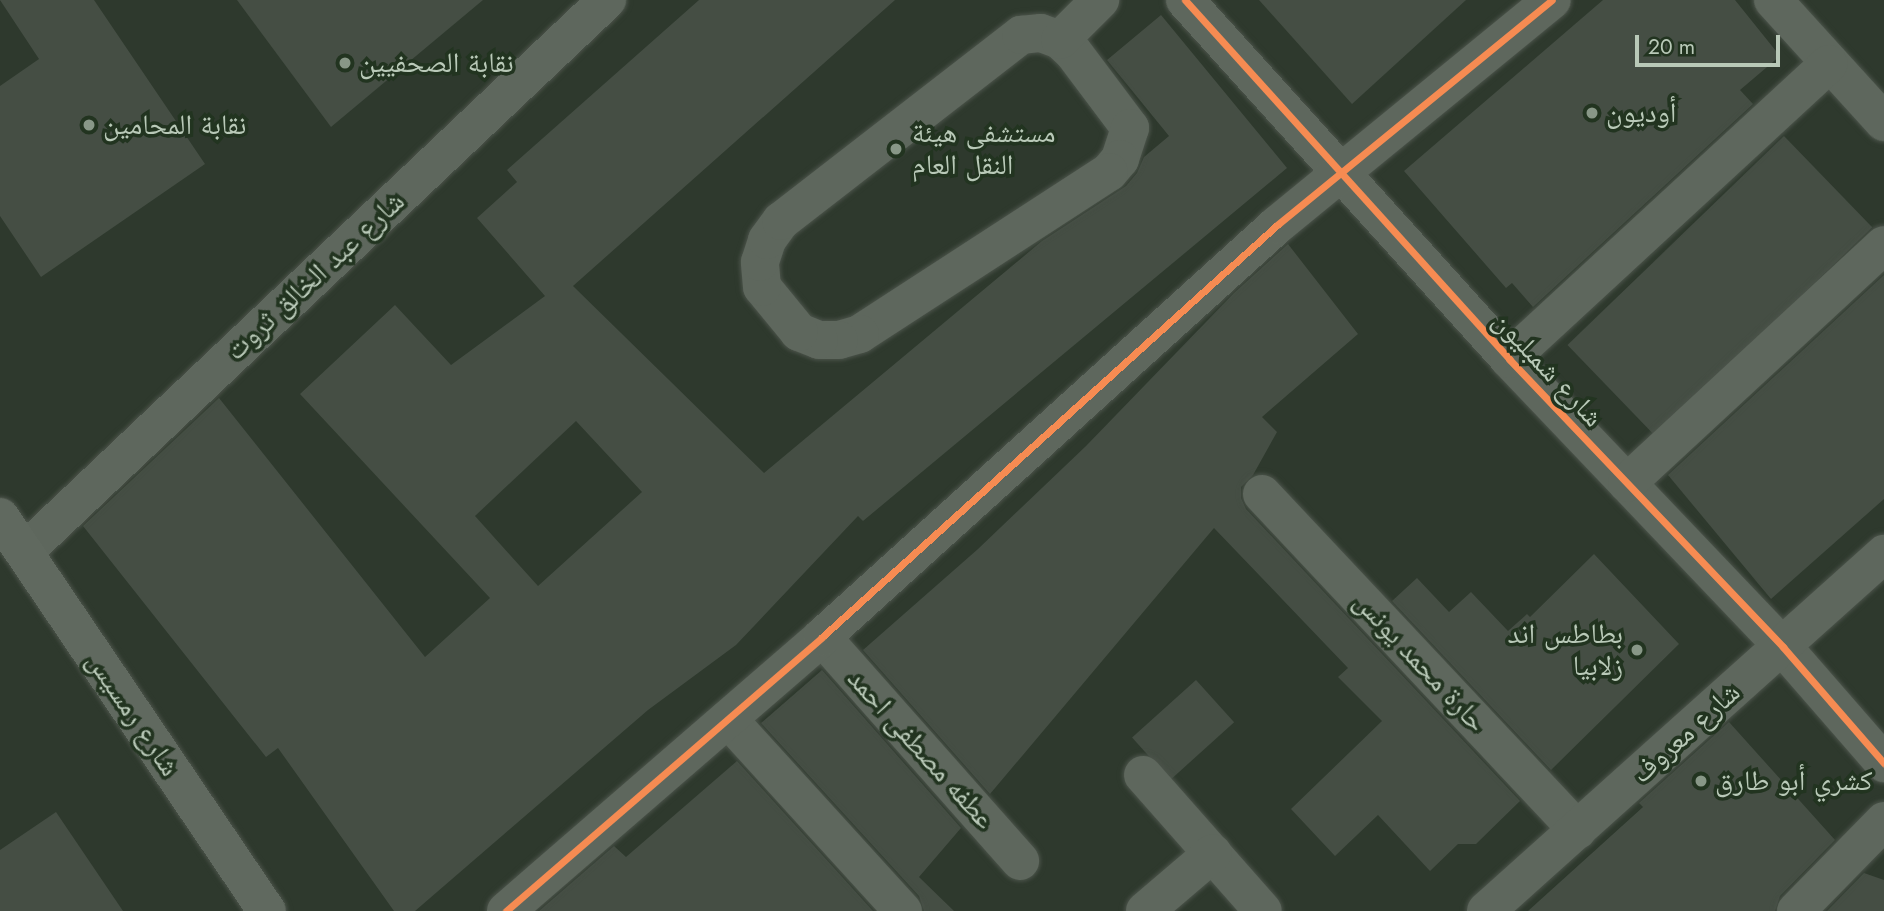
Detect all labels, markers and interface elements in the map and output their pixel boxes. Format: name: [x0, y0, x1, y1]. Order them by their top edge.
scale bar: [1639, 21, 1784, 65]
text: 20 m: [1648, 32, 1695, 62]
place label: نقابة الصحفيين: [359, 46, 514, 80]
marker: نقابة الصحفيين: [337, 55, 353, 71]
place label: أوديون: [1606, 96, 1676, 130]
marker: أوديون: [1584, 105, 1600, 121]
place label: نقابة المحامين: [103, 108, 246, 142]
place label: مستشفى هيئة النقل العام: [912, 116, 1056, 182]
marker: نقابة المحامين: [81, 117, 97, 133]
marker: مستشفى هيئة النقل العام: [886, 139, 906, 159]
street label: شارع عبد الخالق ثروت: [219, 185, 411, 367]
street label: شارع شمبليون: [1486, 304, 1610, 434]
street label: حارة محمد يونس: [1347, 585, 1493, 739]
place label: بطاطس اند زلابيا: [1508, 617, 1623, 683]
marker: بطاطس اند زلابيا: [1629, 642, 1645, 658]
street label: شارع رمسيس: [79, 646, 187, 782]
street label: عطفه مصطفى احمد: [840, 662, 1002, 836]
street label: شارع معروف: [1625, 676, 1747, 790]
place label: كشري أبو طارق: [1715, 764, 1873, 798]
marker: كشري أبو طارق: [1693, 773, 1709, 789]

